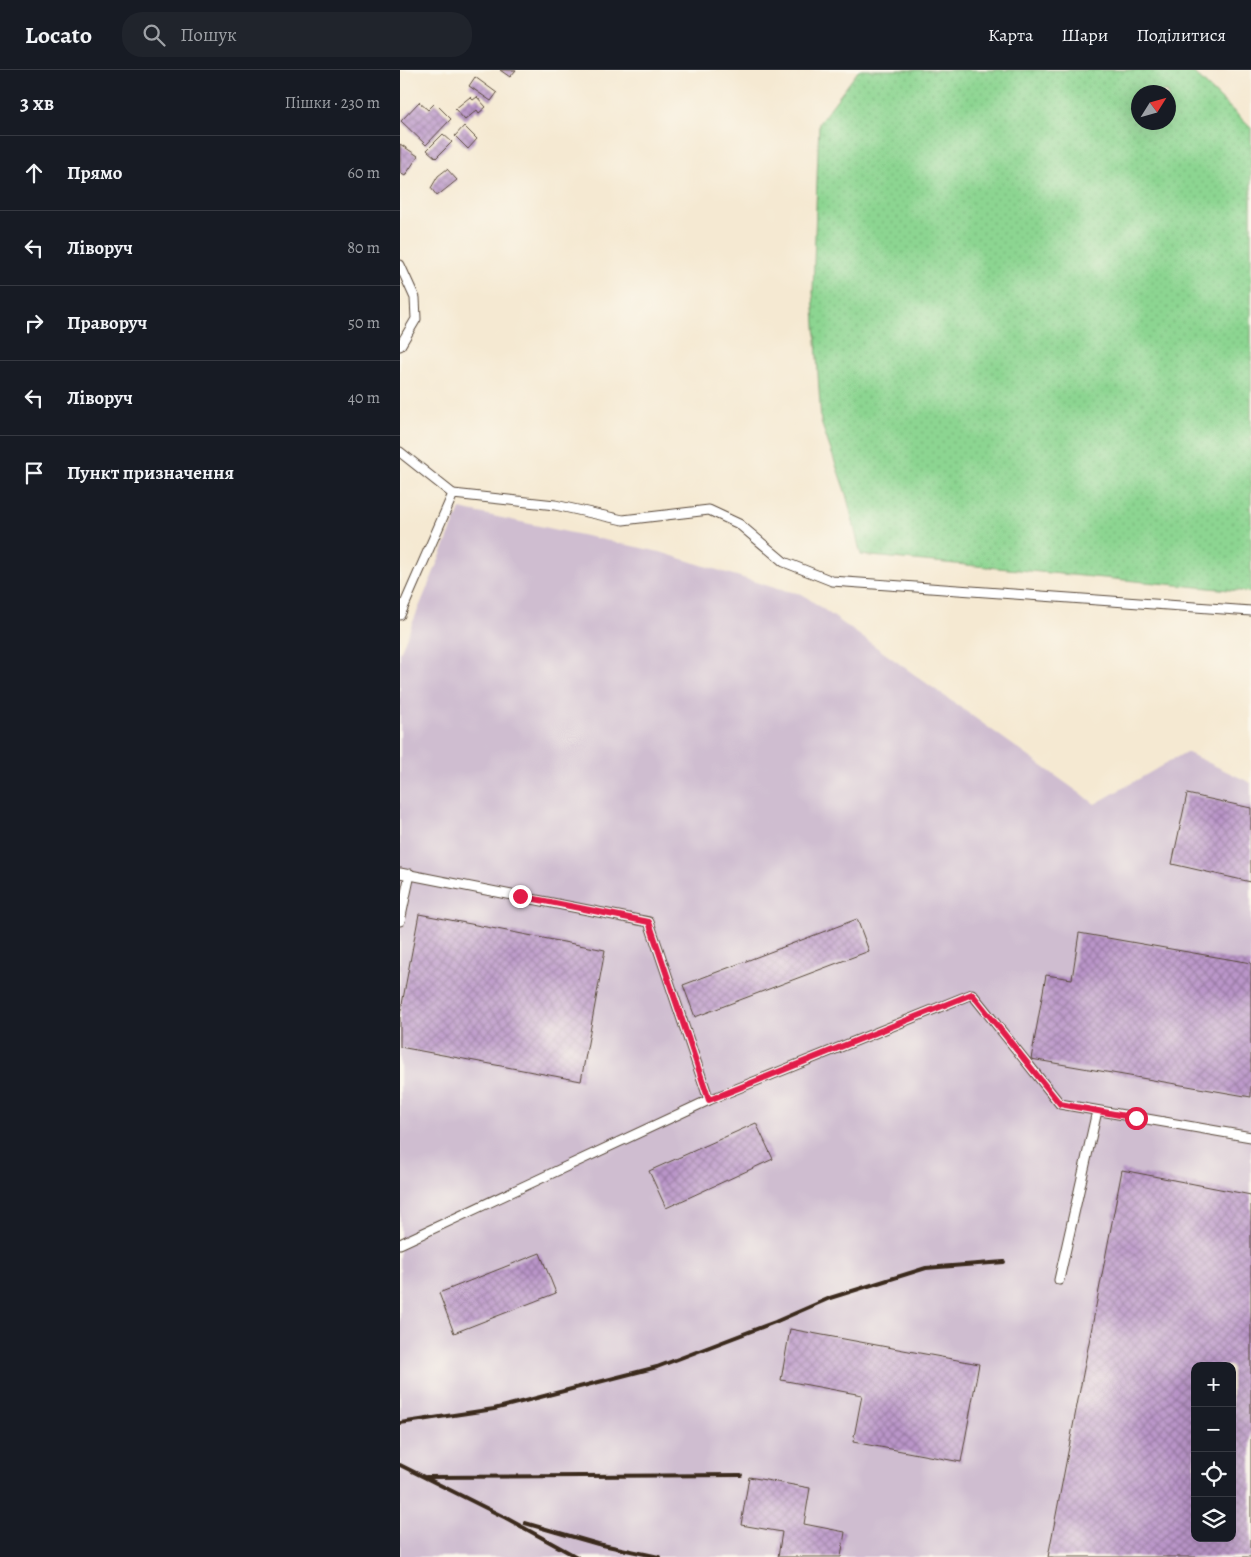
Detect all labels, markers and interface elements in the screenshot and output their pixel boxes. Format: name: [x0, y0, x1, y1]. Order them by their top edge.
search box: [122, 12, 472, 57]
text: Locato: [25, 19, 92, 51]
icon: search: [140, 21, 168, 49]
text: Пошук: [180, 22, 237, 48]
text: Карта: [988, 23, 1033, 47]
text: Шари: [1061, 23, 1108, 47]
text: Поділитися: [1136, 23, 1226, 47]
north arrow: [1131, 85, 1176, 130]
text: 3 хв: [20, 89, 54, 117]
text: Пішки · 230 m: [285, 92, 380, 114]
icon: ahead: [20, 159, 48, 187]
text: Прямо: [67, 160, 122, 186]
text: 60 m: [348, 162, 380, 184]
icon: left: [20, 234, 48, 262]
text: Ліворуч: [67, 235, 133, 261]
text: 80 m: [347, 237, 380, 259]
icon: right: [20, 309, 48, 337]
text: Праворуч: [67, 310, 147, 336]
text: 50 m: [348, 312, 380, 334]
icon: left: [20, 384, 48, 412]
text: Ліворуч: [67, 385, 133, 411]
text: 40 m: [348, 387, 380, 409]
icon: arrive: [20, 459, 48, 487]
text: Пункт призначення: [67, 460, 234, 486]
route end: [509, 885, 532, 908]
route start: [1125, 1107, 1148, 1130]
map controls: [1191, 1362, 1236, 1542]
button: +: [1191, 1362, 1236, 1407]
button: −: [1191, 1407, 1236, 1452]
button: locate: [1191, 1452, 1236, 1497]
button: layers: [1191, 1497, 1236, 1542]

